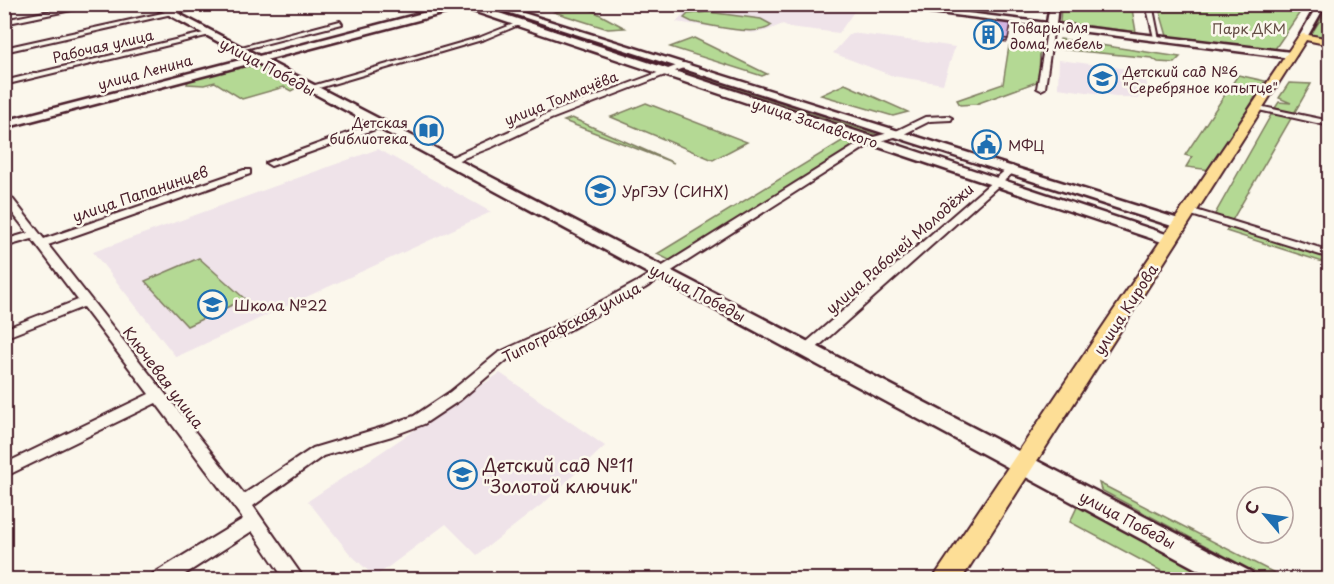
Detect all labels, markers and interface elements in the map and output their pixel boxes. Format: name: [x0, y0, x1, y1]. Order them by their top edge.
place label: Товары для дома, мебель: [1010, 17, 1103, 54]
park label: Парк ДКМ: [1212, 18, 1286, 39]
building icon: Товары для дома, мебель: [973, 19, 1005, 51]
street label: Рабочая улица: [50, 24, 156, 68]
street label: улица Победы: [216, 31, 320, 101]
street label: улица Ленина: [95, 49, 195, 95]
place label: Детский сад №6 "Серебряное копытце": [1122, 61, 1278, 98]
school or university icon: Детский сад №6 "Серебряное копытце": [1086, 63, 1118, 95]
street label: улица Толмачёва: [501, 66, 621, 130]
street label: улица Заславского: [749, 93, 881, 153]
place label: Детская библиотека: [330, 112, 408, 149]
library icon: Детская библиотека: [413, 114, 445, 146]
public building icon: МФЦ: [971, 129, 1003, 161]
place label: МФЦ: [1008, 135, 1044, 156]
street label: улица Папанинцев: [69, 159, 211, 227]
school or university icon: УрГЭУ (СИНХ): [585, 174, 617, 206]
street label: улица Рабочей Молодёжи: [820, 177, 978, 319]
place label: УрГЭУ (СИНХ): [622, 179, 729, 202]
street label: улица Победы: [646, 257, 750, 327]
street label: улица Кирова: [1087, 258, 1163, 359]
street label: Типографская улица: [498, 275, 645, 368]
school or university icon: Школа №22: [197, 288, 229, 320]
place label: Школа №22: [234, 293, 327, 316]
street label: Ключевая улица: [118, 321, 210, 433]
place label: Детский сад №11 "Золотой ключик": [482, 451, 638, 499]
school or university icon: Детский сад №11 "Золотой ключик": [446, 458, 478, 490]
street label: улица Победы: [1076, 484, 1180, 554]
north arrow: [1235, 485, 1295, 545]
text: С: [1238, 496, 1264, 518]

